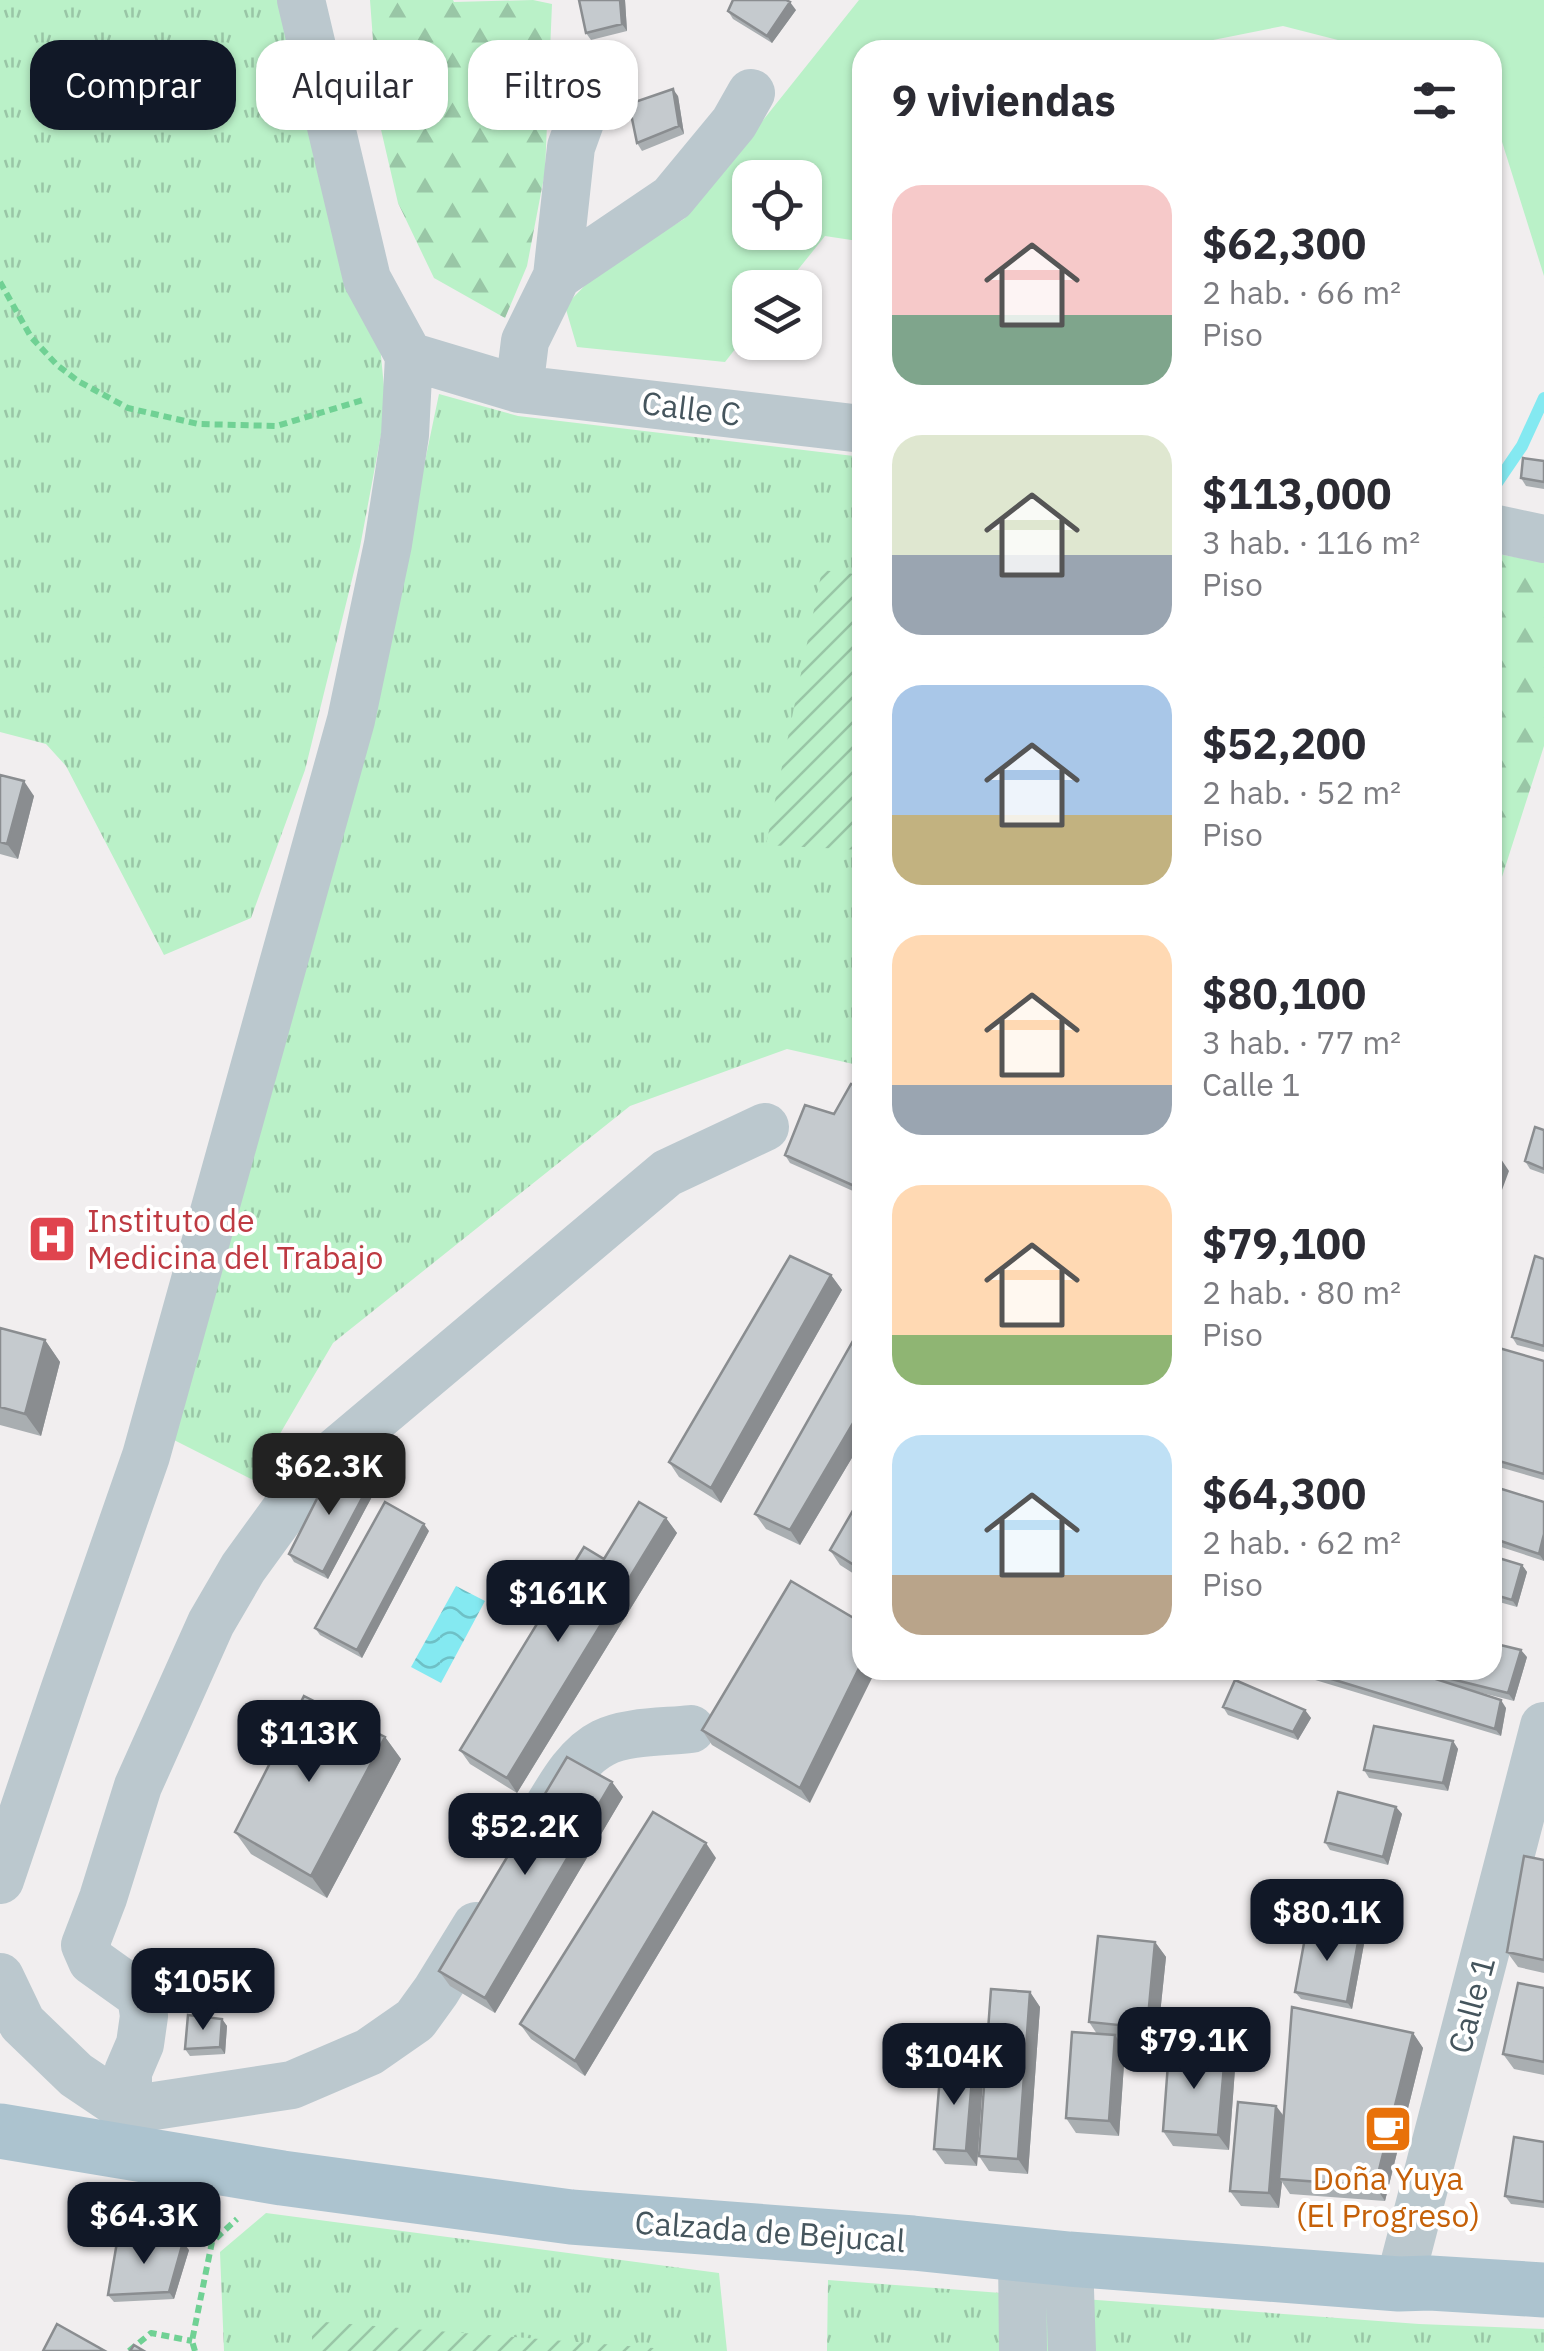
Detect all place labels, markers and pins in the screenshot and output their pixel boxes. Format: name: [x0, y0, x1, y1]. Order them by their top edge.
place label: Instituto de Medicina del Trabajo: [87, 1199, 384, 1278]
hospital icon: Instituto de Medicina del Trabajo: [26, 1213, 78, 1265]
pin: $62.3K: [248, 1433, 410, 1518]
pin: $161K: [488, 1560, 628, 1645]
pin: $113K: [239, 1700, 379, 1785]
pin: $52.2K: [444, 1793, 606, 1878]
pin: $80.1K: [1246, 1879, 1408, 1964]
pin: $105K: [133, 1948, 273, 2033]
pin: $79.1K: [1113, 2007, 1275, 2092]
pin: $104K: [884, 2023, 1024, 2108]
cafe icon: Doña Yuya (El Progreso): [1362, 2103, 1414, 2155]
place label: Doña Yuya (El Progreso): [1296, 2157, 1480, 2236]
pin: $64.3K: [63, 2182, 225, 2267]

